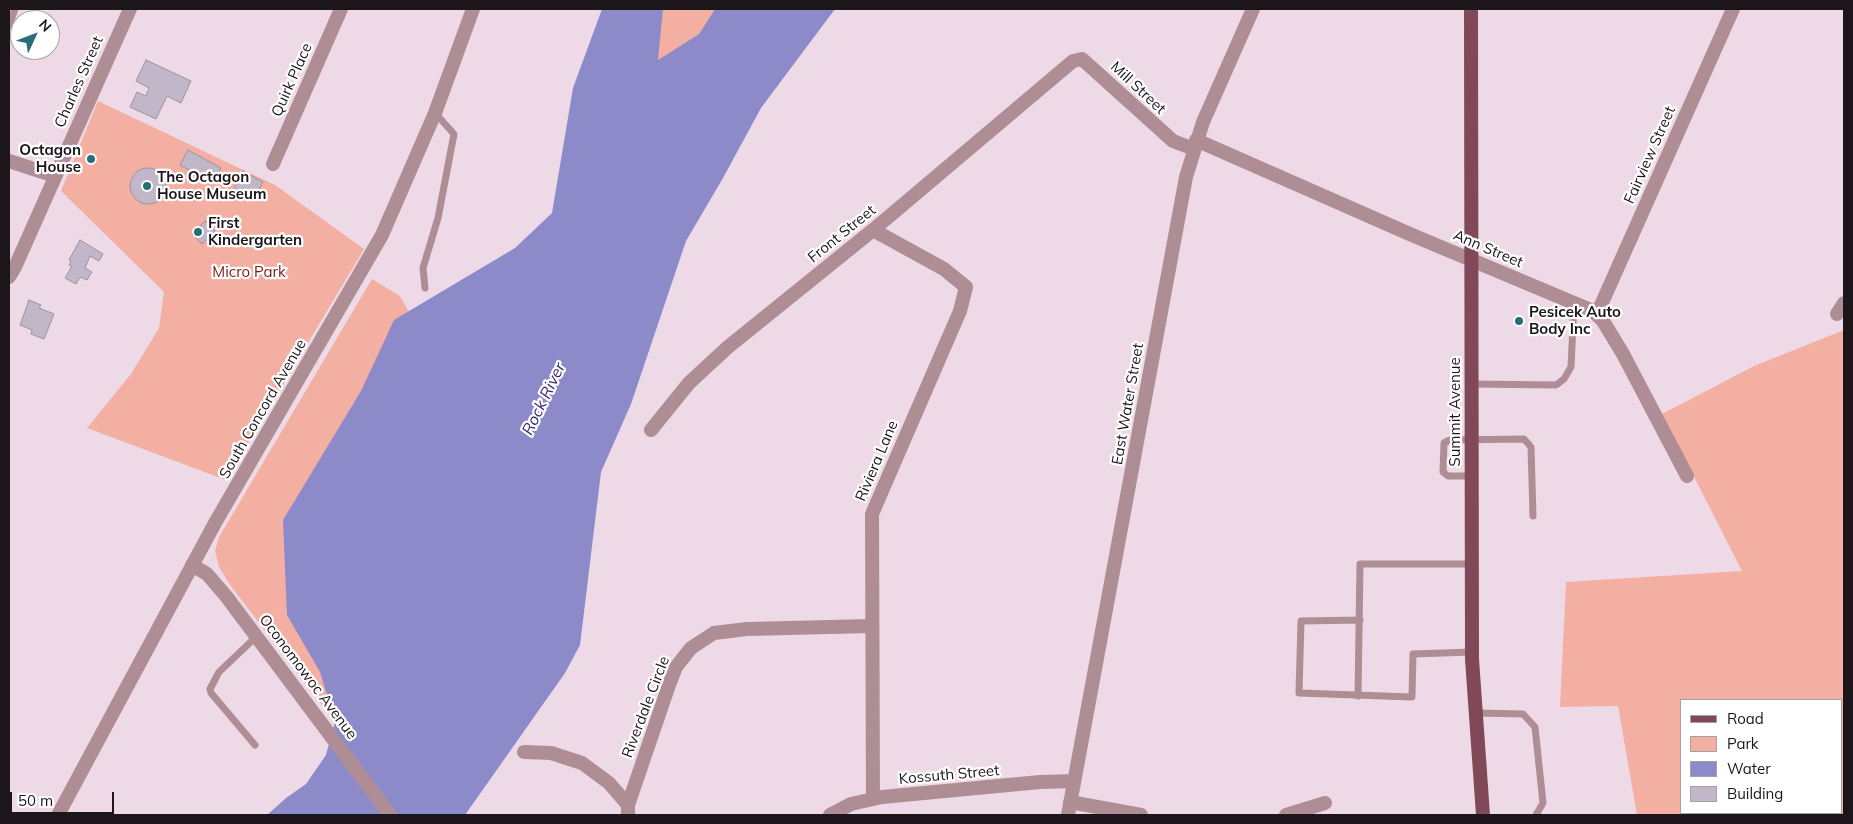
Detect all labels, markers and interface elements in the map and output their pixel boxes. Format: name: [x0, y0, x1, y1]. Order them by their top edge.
north arrow: [10, 10, 60, 60]
text: N: [35, 15, 55, 35]
street label: Charles Street: [51, 34, 107, 130]
street label: Quirk Place: [268, 40, 316, 120]
street label: Mill Street: [1107, 58, 1169, 118]
street label: Fairview Street: [1621, 104, 1679, 206]
place label: Octagon House: [19, 141, 81, 176]
marker: Octagon House: [85, 153, 97, 165]
place label: The Octagon House Museum: [157, 168, 266, 203]
marker: The Octagon House Museum: [141, 180, 153, 192]
street label: Front Street: [805, 201, 879, 267]
place label: First Kindergarten: [208, 214, 302, 249]
marker: First Kindergarten: [192, 226, 204, 238]
street label: Ann Street: [1450, 226, 1526, 272]
park label: Micro Park: [212, 263, 286, 281]
place label: Pesicek Auto Body Inc: [1529, 303, 1621, 338]
marker: Pesicek Auto Body Inc: [1513, 315, 1525, 327]
street label: South Concord Avenue: [216, 336, 310, 482]
street label: East Water Street: [1108, 342, 1148, 466]
street label: Summit Avenue: [1446, 357, 1464, 467]
water label: Rock River: [518, 360, 570, 438]
street label: Riviera Lane: [852, 418, 902, 504]
street label: Oconomowoc Avenue: [255, 611, 361, 743]
street label: Riverdale Circle: [618, 654, 674, 760]
legend: [1680, 699, 1843, 814]
text: Road: [1727, 709, 1764, 728]
text: Park: [1727, 734, 1759, 753]
text: Water: [1727, 759, 1771, 778]
street label: Kossuth Street: [898, 762, 1000, 788]
scale bar: [12, 782, 116, 814]
text: Building: [1727, 784, 1783, 803]
text: 50 m: [18, 791, 53, 810]

